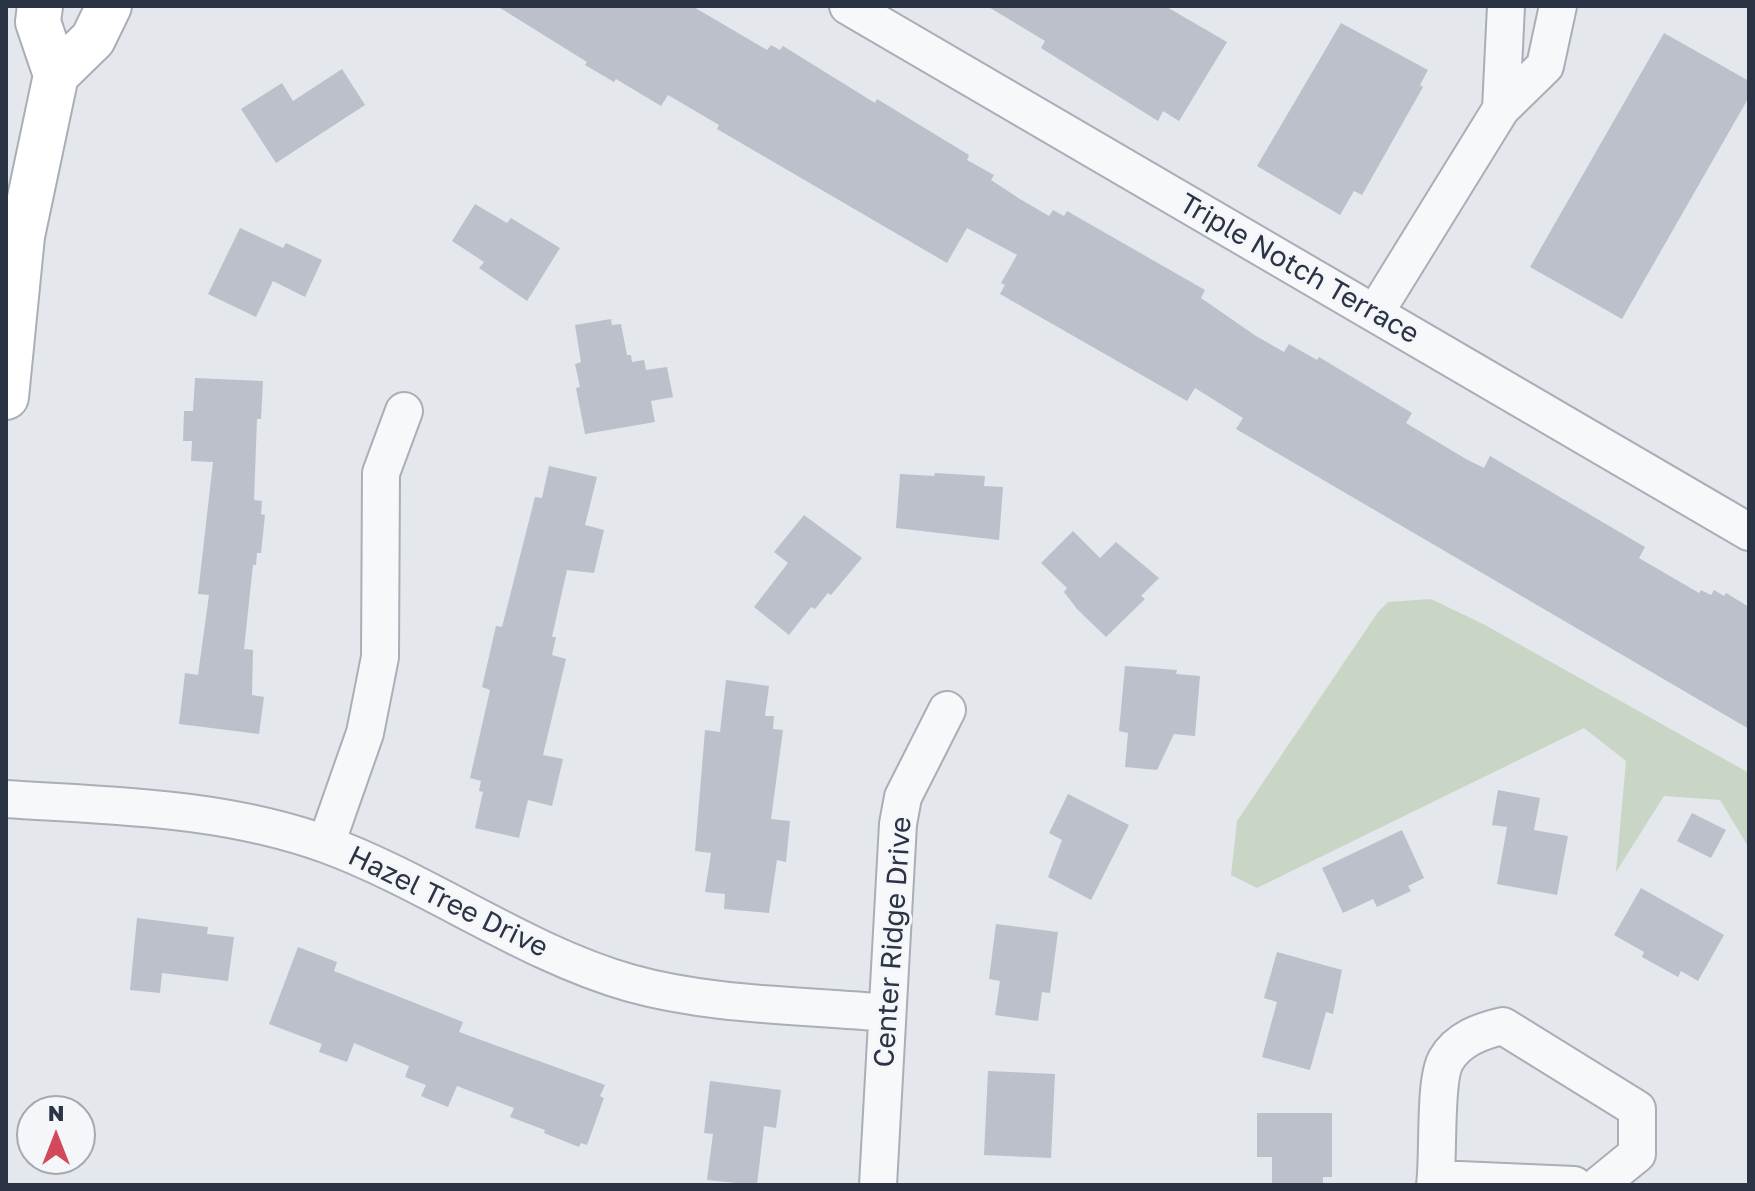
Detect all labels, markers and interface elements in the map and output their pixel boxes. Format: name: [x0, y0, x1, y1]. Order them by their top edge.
street label: Triple Notch Terrace: [1173, 187, 1425, 351]
street label: Center Ridge Drive: [867, 816, 919, 1068]
street label: Hazel Tree Drive: [343, 839, 553, 965]
north arrow: [16, 1095, 96, 1175]
text: N: [48, 1099, 64, 1126]

